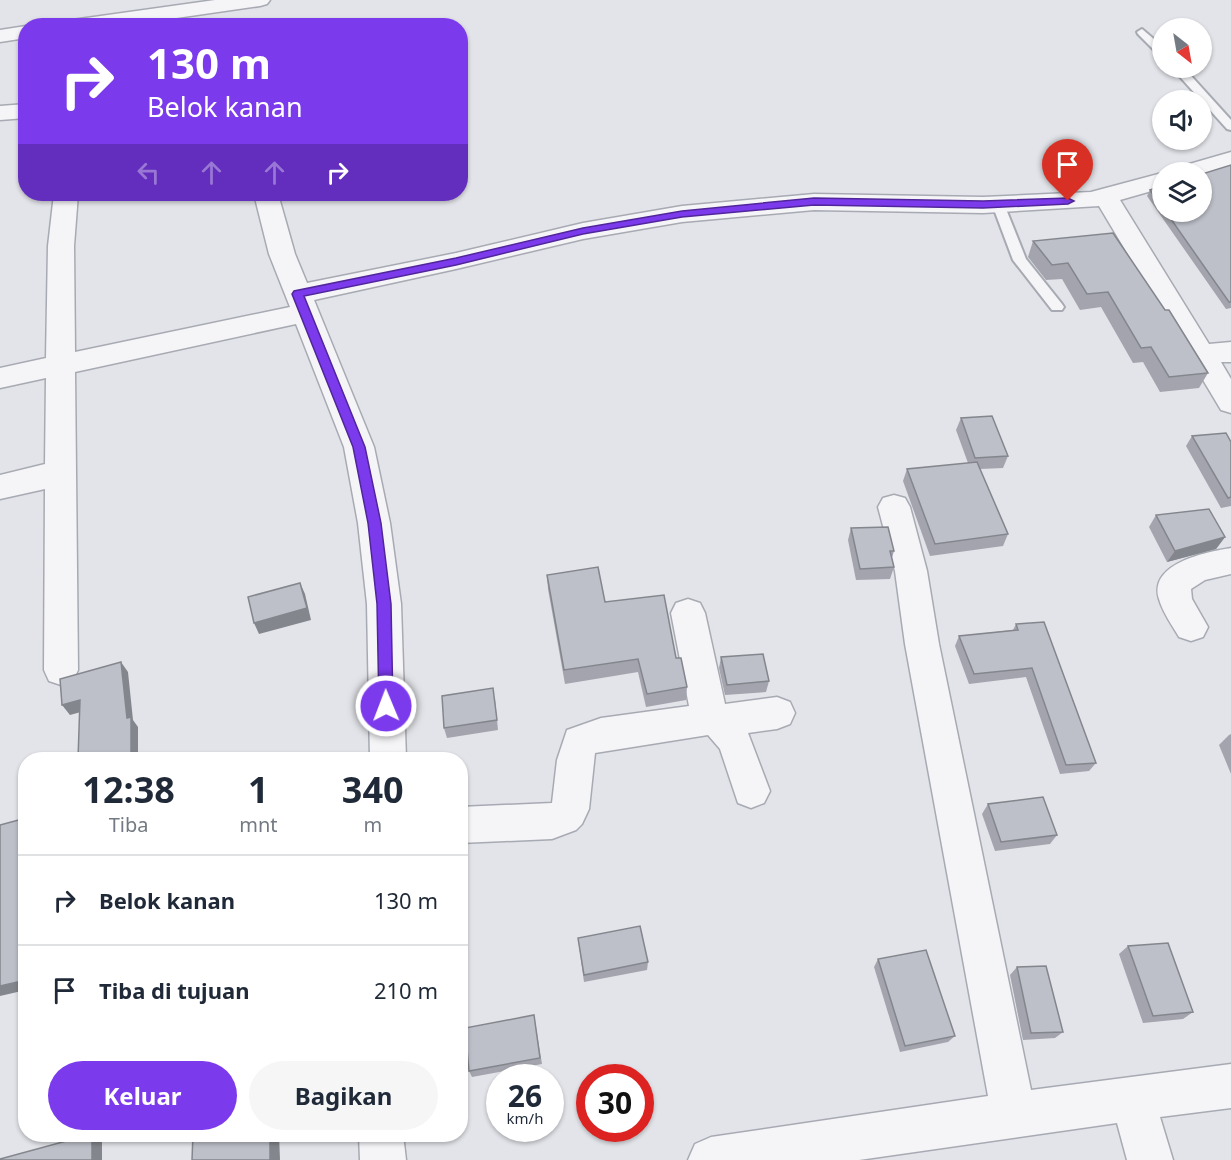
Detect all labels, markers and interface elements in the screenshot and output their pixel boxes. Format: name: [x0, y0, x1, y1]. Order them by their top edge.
north arrow: [1152, 18, 1212, 78]
map controls: [1152, 18, 1212, 222]
text: 130 m: [147, 34, 271, 91]
icon: right: [48, 42, 126, 120]
text: Belok kanan: [147, 88, 303, 125]
button: sound: [1152, 90, 1212, 150]
pin: [1042, 139, 1093, 201]
icon: arrive: [1051, 148, 1084, 181]
icon: left: [132, 156, 165, 189]
icon: ahead: [195, 156, 228, 189]
icon: ahead: [258, 156, 291, 189]
icon: right: [321, 156, 354, 189]
button: layers: [1152, 162, 1212, 222]
position arrow: [354, 674, 418, 738]
text: 12:38: [82, 765, 175, 814]
text: 1: [248, 765, 269, 814]
text: 340: [342, 765, 404, 814]
text: Tiba: [109, 811, 149, 838]
text: mnt: [239, 811, 277, 838]
text: m: [363, 811, 382, 838]
icon: right: [48, 884, 81, 917]
text: Belok kanan: [99, 885, 235, 915]
text: 130 m: [374, 885, 438, 915]
icon: arrive: [48, 974, 81, 1007]
text: Tiba di tujuan: [99, 975, 249, 1005]
text: 210 m: [374, 975, 438, 1005]
button: Keluar: [48, 1061, 237, 1130]
button: Bagikan: [249, 1061, 438, 1130]
speed limit sign: 30: [576, 1064, 654, 1142]
text: 26: [508, 1075, 542, 1116]
text: km/h: [507, 1108, 543, 1128]

